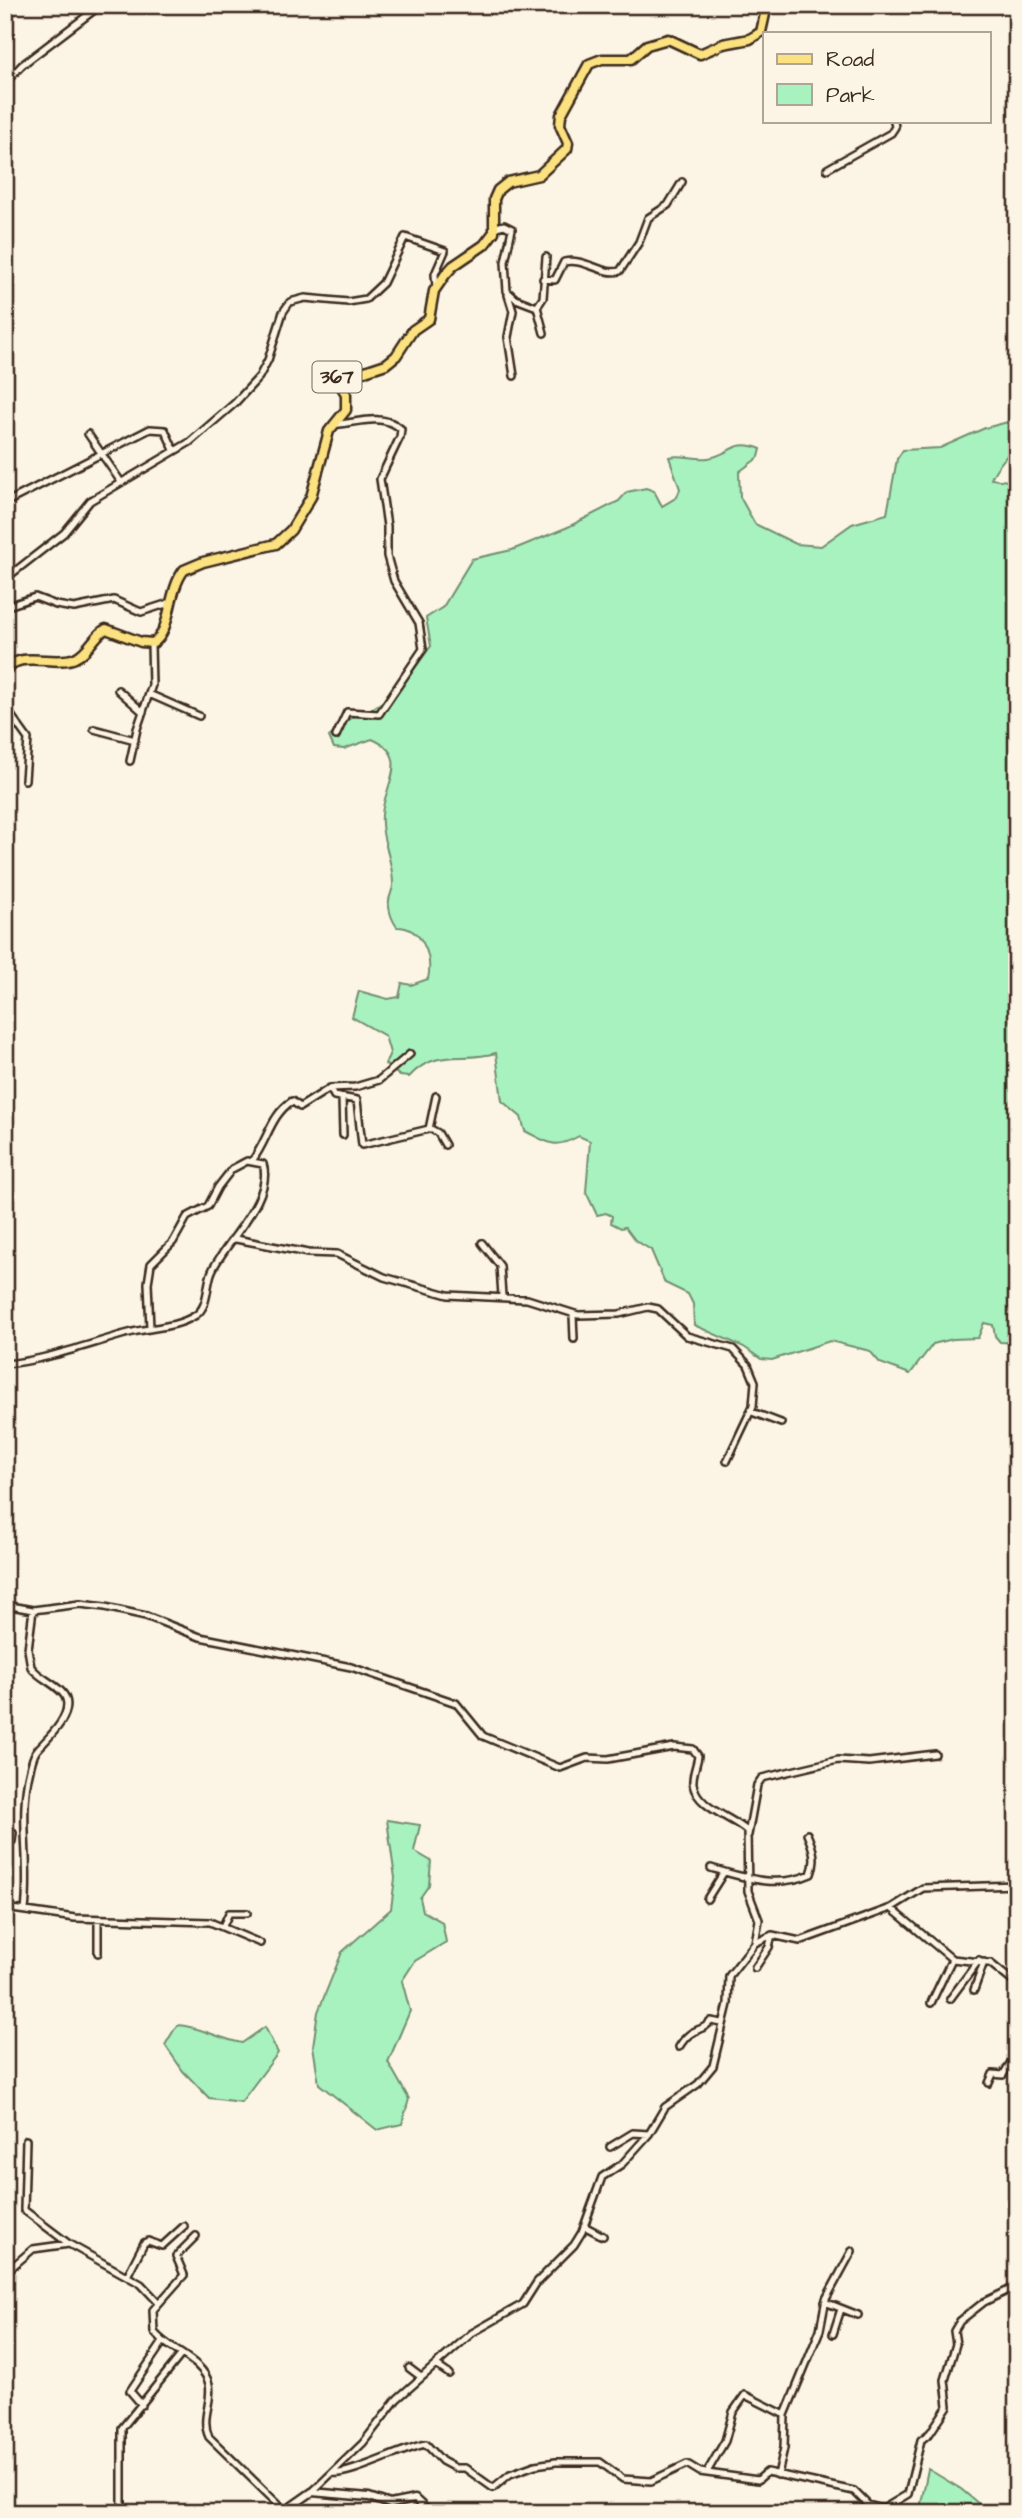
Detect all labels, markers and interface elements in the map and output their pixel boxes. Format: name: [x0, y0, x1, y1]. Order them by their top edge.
legend: [763, 32, 990, 122]
text: Road: [826, 45, 874, 74]
text: Park: [826, 81, 875, 110]
road number: 367: [312, 362, 362, 392]

